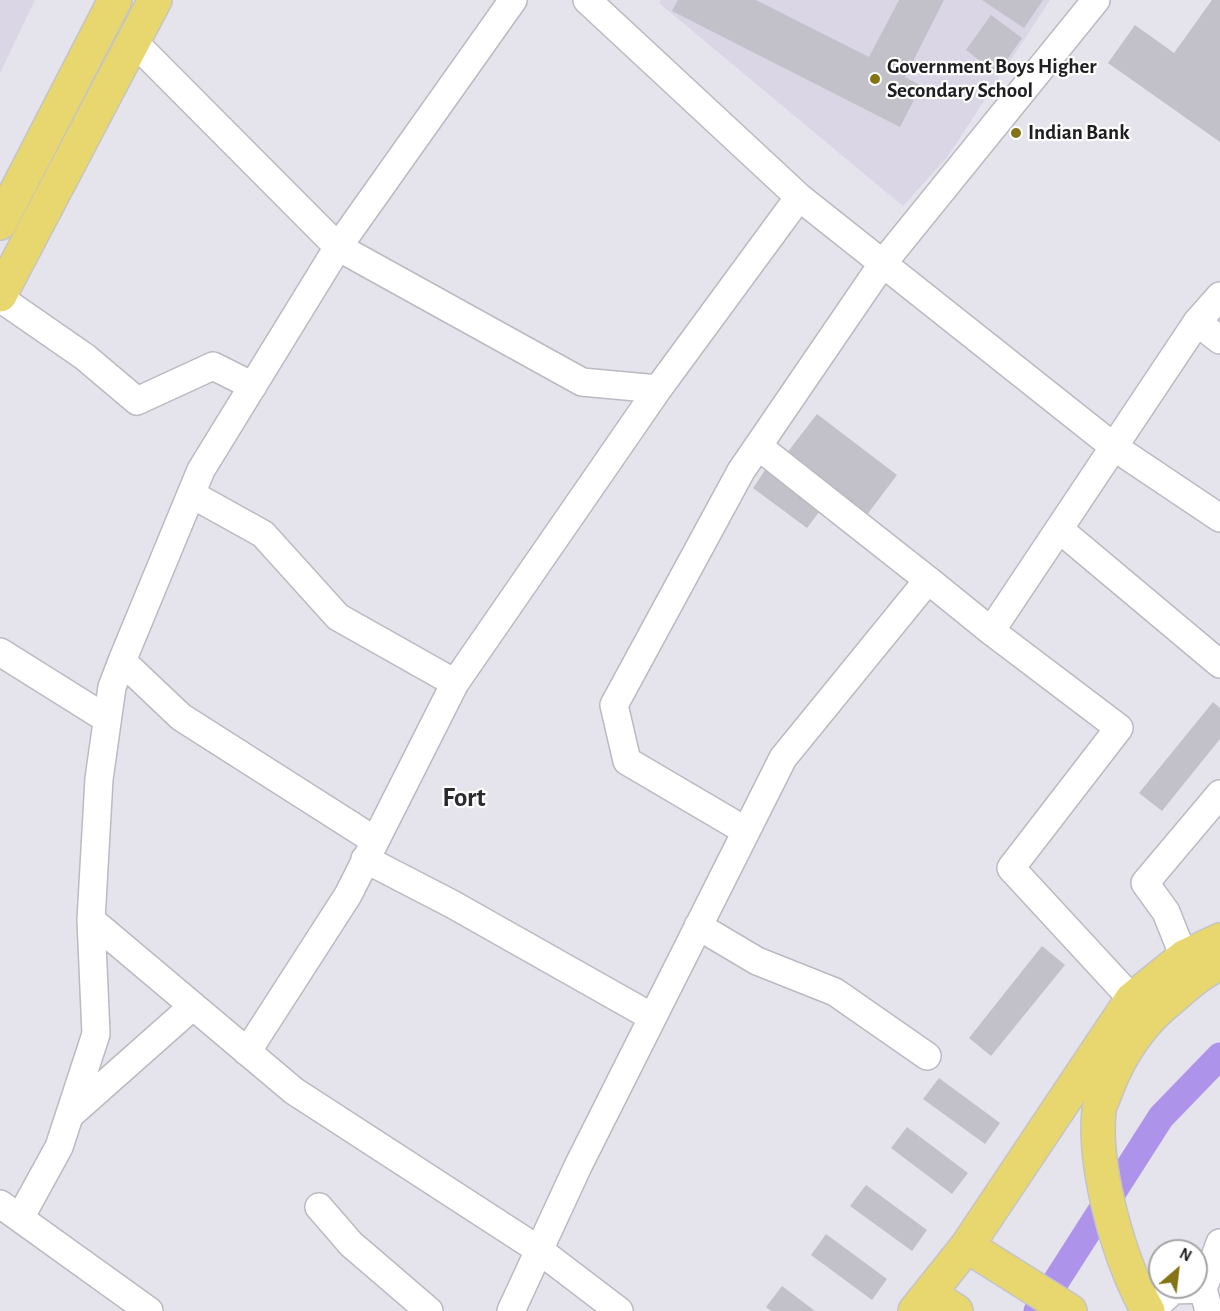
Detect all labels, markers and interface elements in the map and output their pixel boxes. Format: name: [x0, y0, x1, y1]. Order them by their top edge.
place label: Government Boys Higher Secondary School: [887, 54, 1097, 104]
marker: Government Boys Higher Secondary School: [868, 72, 882, 86]
place label: Indian Bank: [1028, 120, 1130, 146]
marker: Indian Bank: [1009, 126, 1023, 140]
district label: Fort: [442, 782, 486, 814]
north arrow: [1148, 1239, 1208, 1299]
text: N: [1177, 1245, 1194, 1265]

